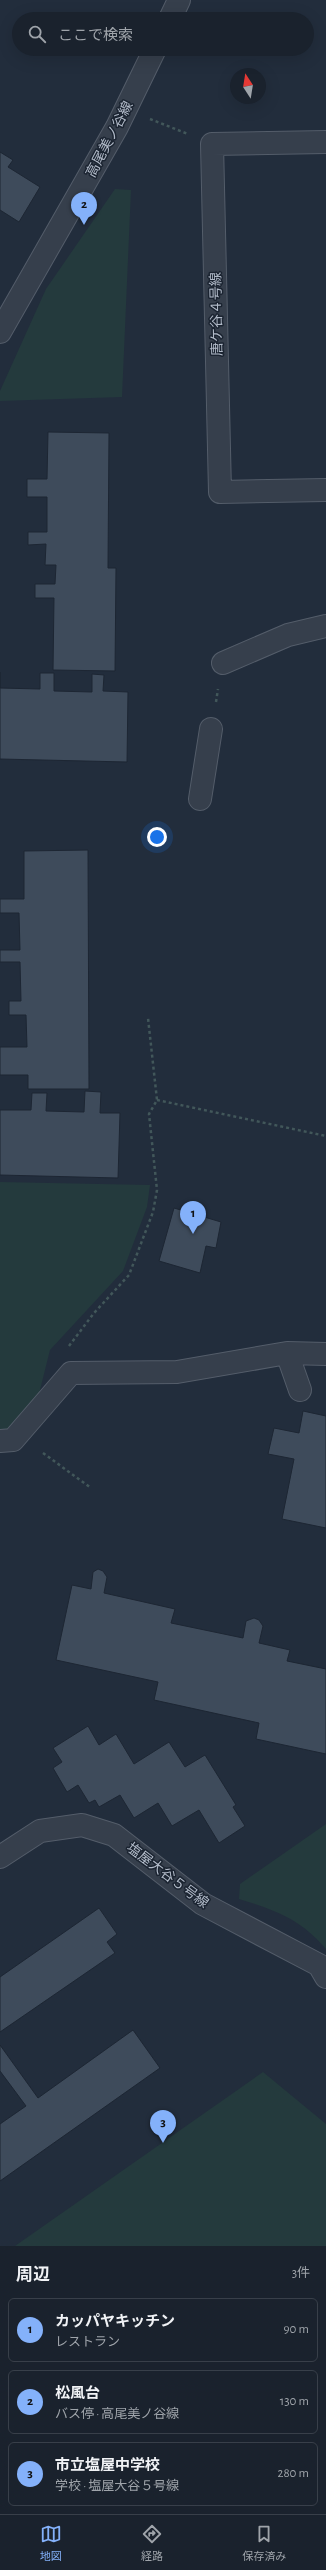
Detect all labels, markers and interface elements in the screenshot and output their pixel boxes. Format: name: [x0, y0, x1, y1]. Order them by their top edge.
search box: [12, 12, 314, 56]
icon: search: [26, 23, 48, 45]
text: ここで検索: [58, 28, 133, 43]
north arrow: [230, 68, 266, 104]
street label: 高尾美ノ谷線: [83, 99, 136, 180]
pin: 2: [71, 192, 97, 225]
street label: 唐ケ谷４号線: [208, 272, 225, 356]
your location: [147, 827, 167, 847]
pin: 1: [180, 1201, 206, 1234]
street label: 塩屋大谷５号線: [124, 1839, 212, 1911]
pin: 3: [150, 2110, 176, 2143]
text: 周辺: [16, 2266, 50, 2283]
text: 3件: [292, 2267, 310, 2280]
text: カッパヤキッチン: [55, 2314, 175, 2329]
text: 1: [28, 2323, 32, 2336]
text: 90 m: [283, 2323, 309, 2336]
text: レストラン: [55, 2336, 120, 2349]
text: 松風台: [55, 2386, 100, 2401]
text: 2: [27, 2395, 33, 2408]
text: 130 m: [280, 2395, 309, 2408]
text: バス停 · 高尾美ノ谷線: [55, 2408, 179, 2421]
text: 市立塩屋中学校: [55, 2458, 160, 2473]
text: 3: [27, 2467, 33, 2480]
text: 280 m: [278, 2467, 309, 2480]
text: 学校 · 塩屋大谷５号線: [55, 2480, 179, 2493]
tab: 地図: [40, 2523, 62, 2563]
tab: 経路: [141, 2523, 163, 2563]
tab: 保存済み: [242, 2523, 286, 2563]

